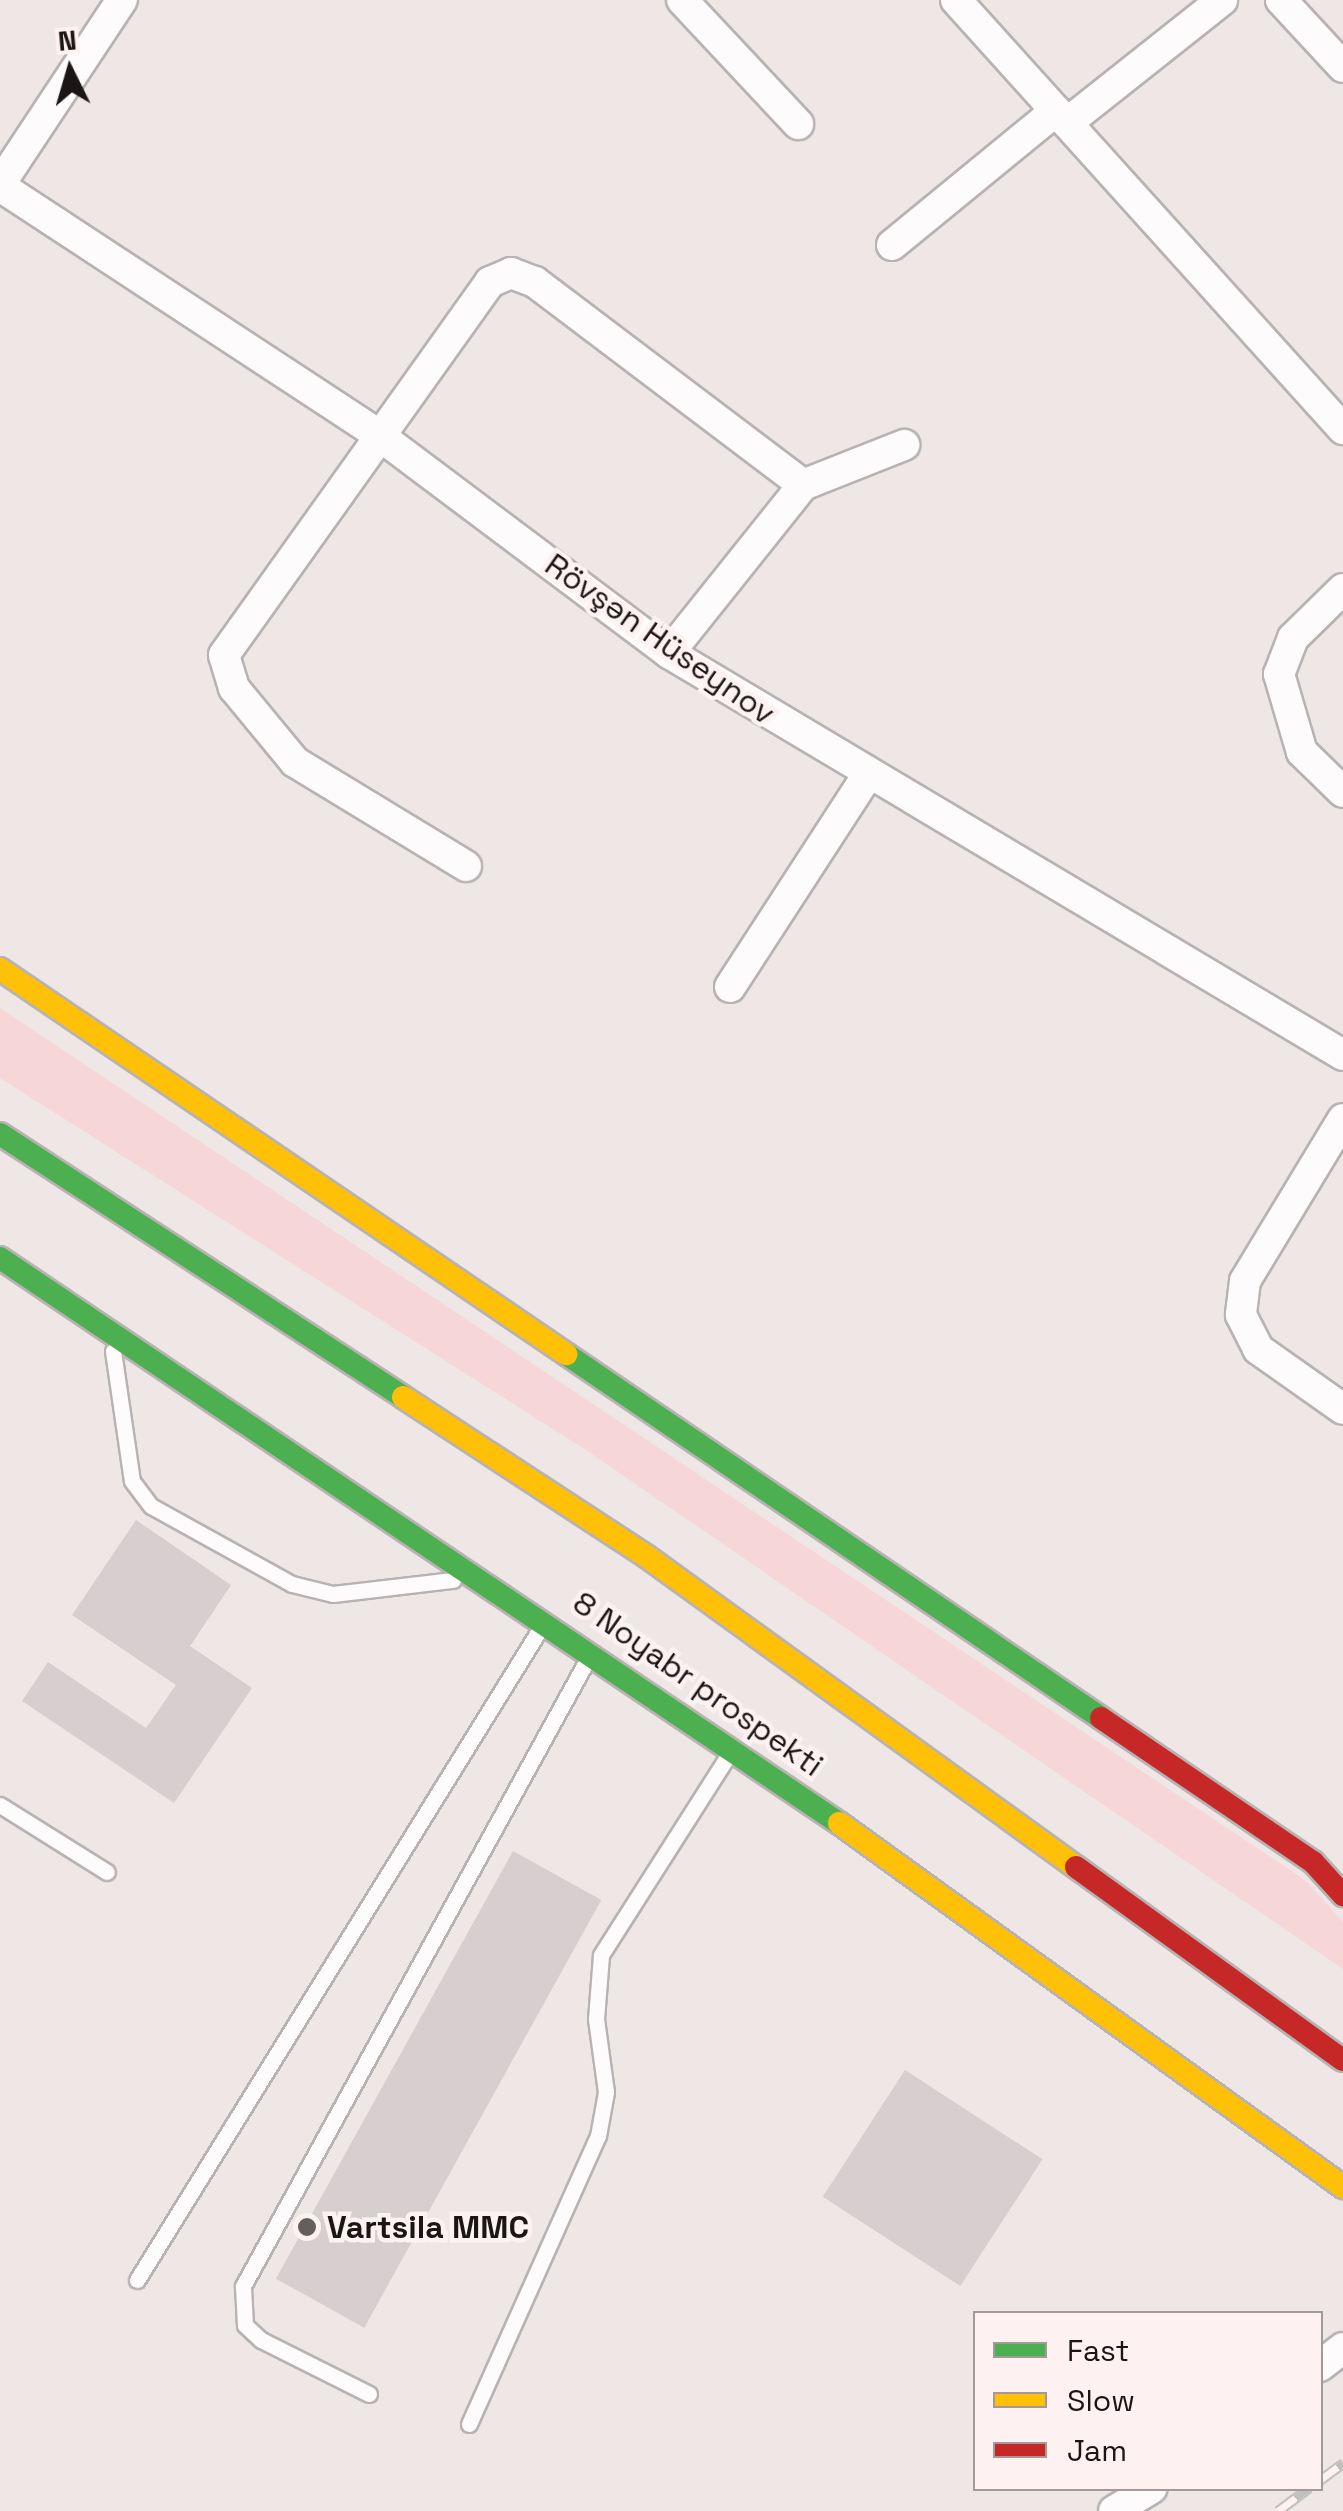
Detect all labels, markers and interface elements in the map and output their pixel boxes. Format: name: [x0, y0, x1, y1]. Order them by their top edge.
north arrow: [20, 20, 120, 120]
text: N: [56, 21, 78, 59]
street label: Rövşən Hüseynov: [538, 545, 782, 733]
street label: 8 Noyabr prospekti: [566, 1583, 830, 1785]
place label: Vartsila MMC: [327, 2208, 529, 2246]
marker: Vartsila MMC: [296, 2216, 318, 2238]
legend: [973, 2311, 1323, 2491]
text: Fast: [1067, 2331, 1129, 2370]
text: Slow: [1067, 2381, 1135, 2420]
text: Jam: [1067, 2431, 1127, 2470]

